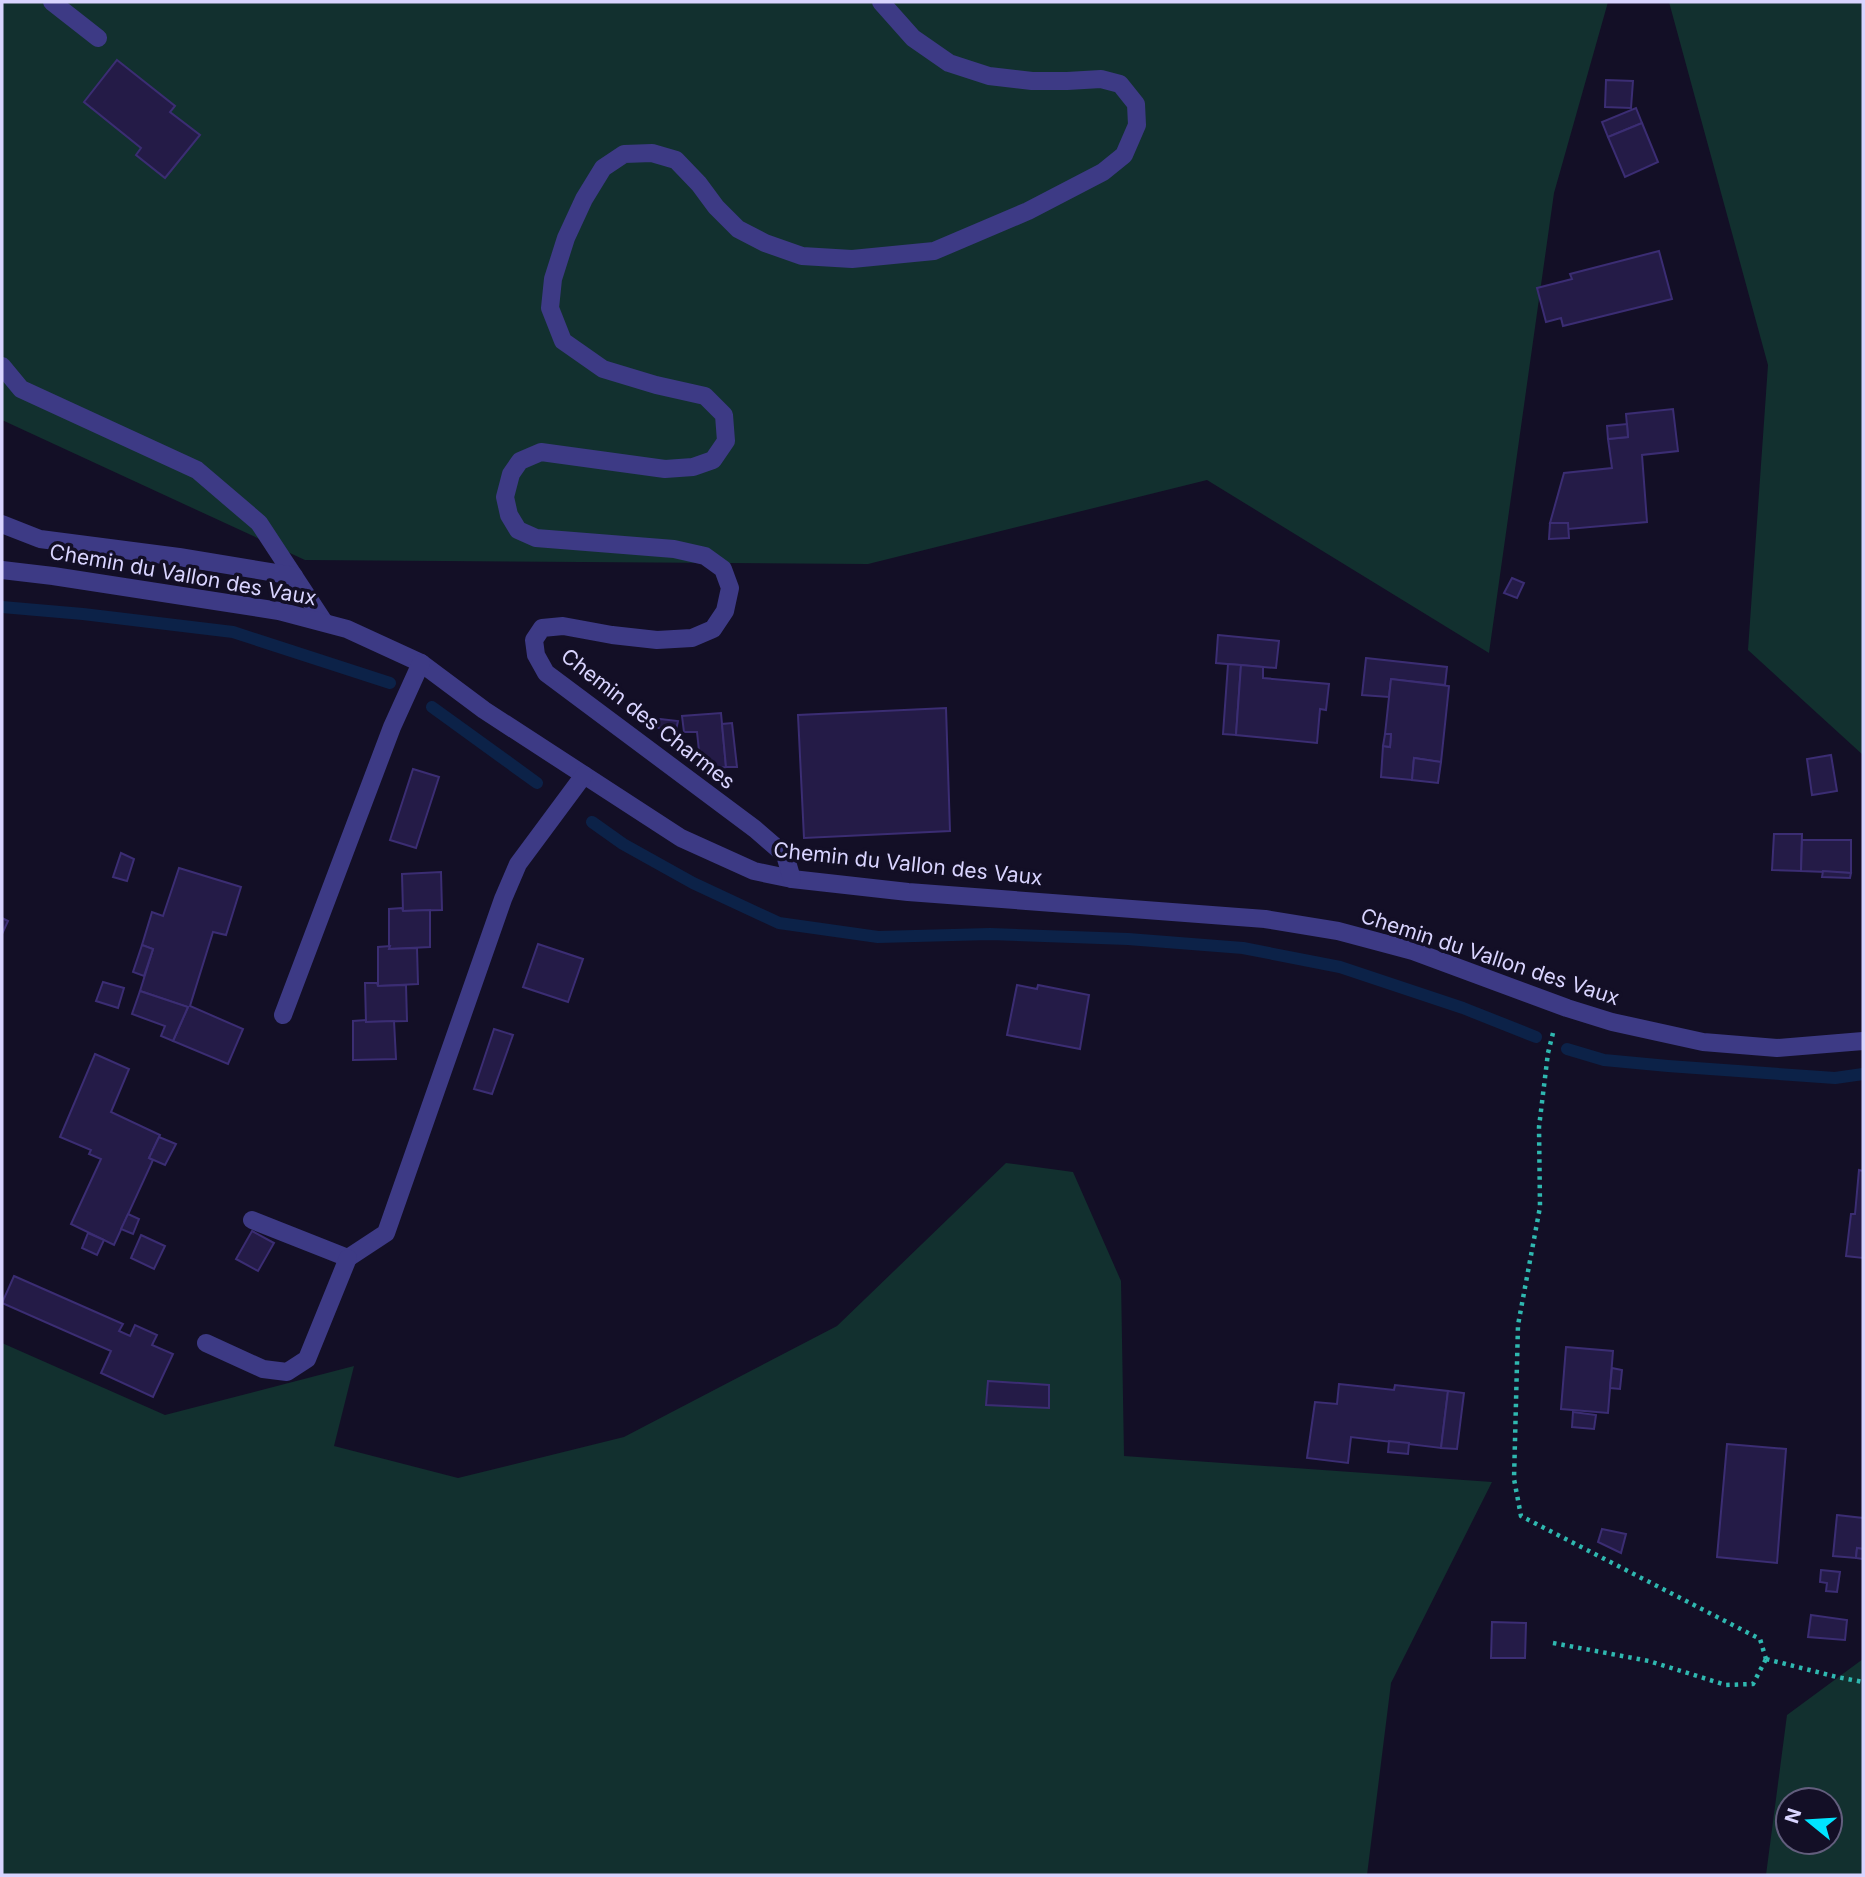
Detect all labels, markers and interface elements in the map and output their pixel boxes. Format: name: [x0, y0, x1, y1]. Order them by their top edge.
street label: Chemin du Vallon des Vaux: [48, 539, 318, 610]
street label: Chemin des Charmes: [557, 643, 740, 794]
street label: Chemin du Vallon des Vaux: [772, 837, 1044, 890]
street label: Chemin du Vallon des Vaux: [1358, 903, 1623, 1010]
north arrow: [1774, 1786, 1844, 1856]
text: N: [1780, 1805, 1806, 1826]

